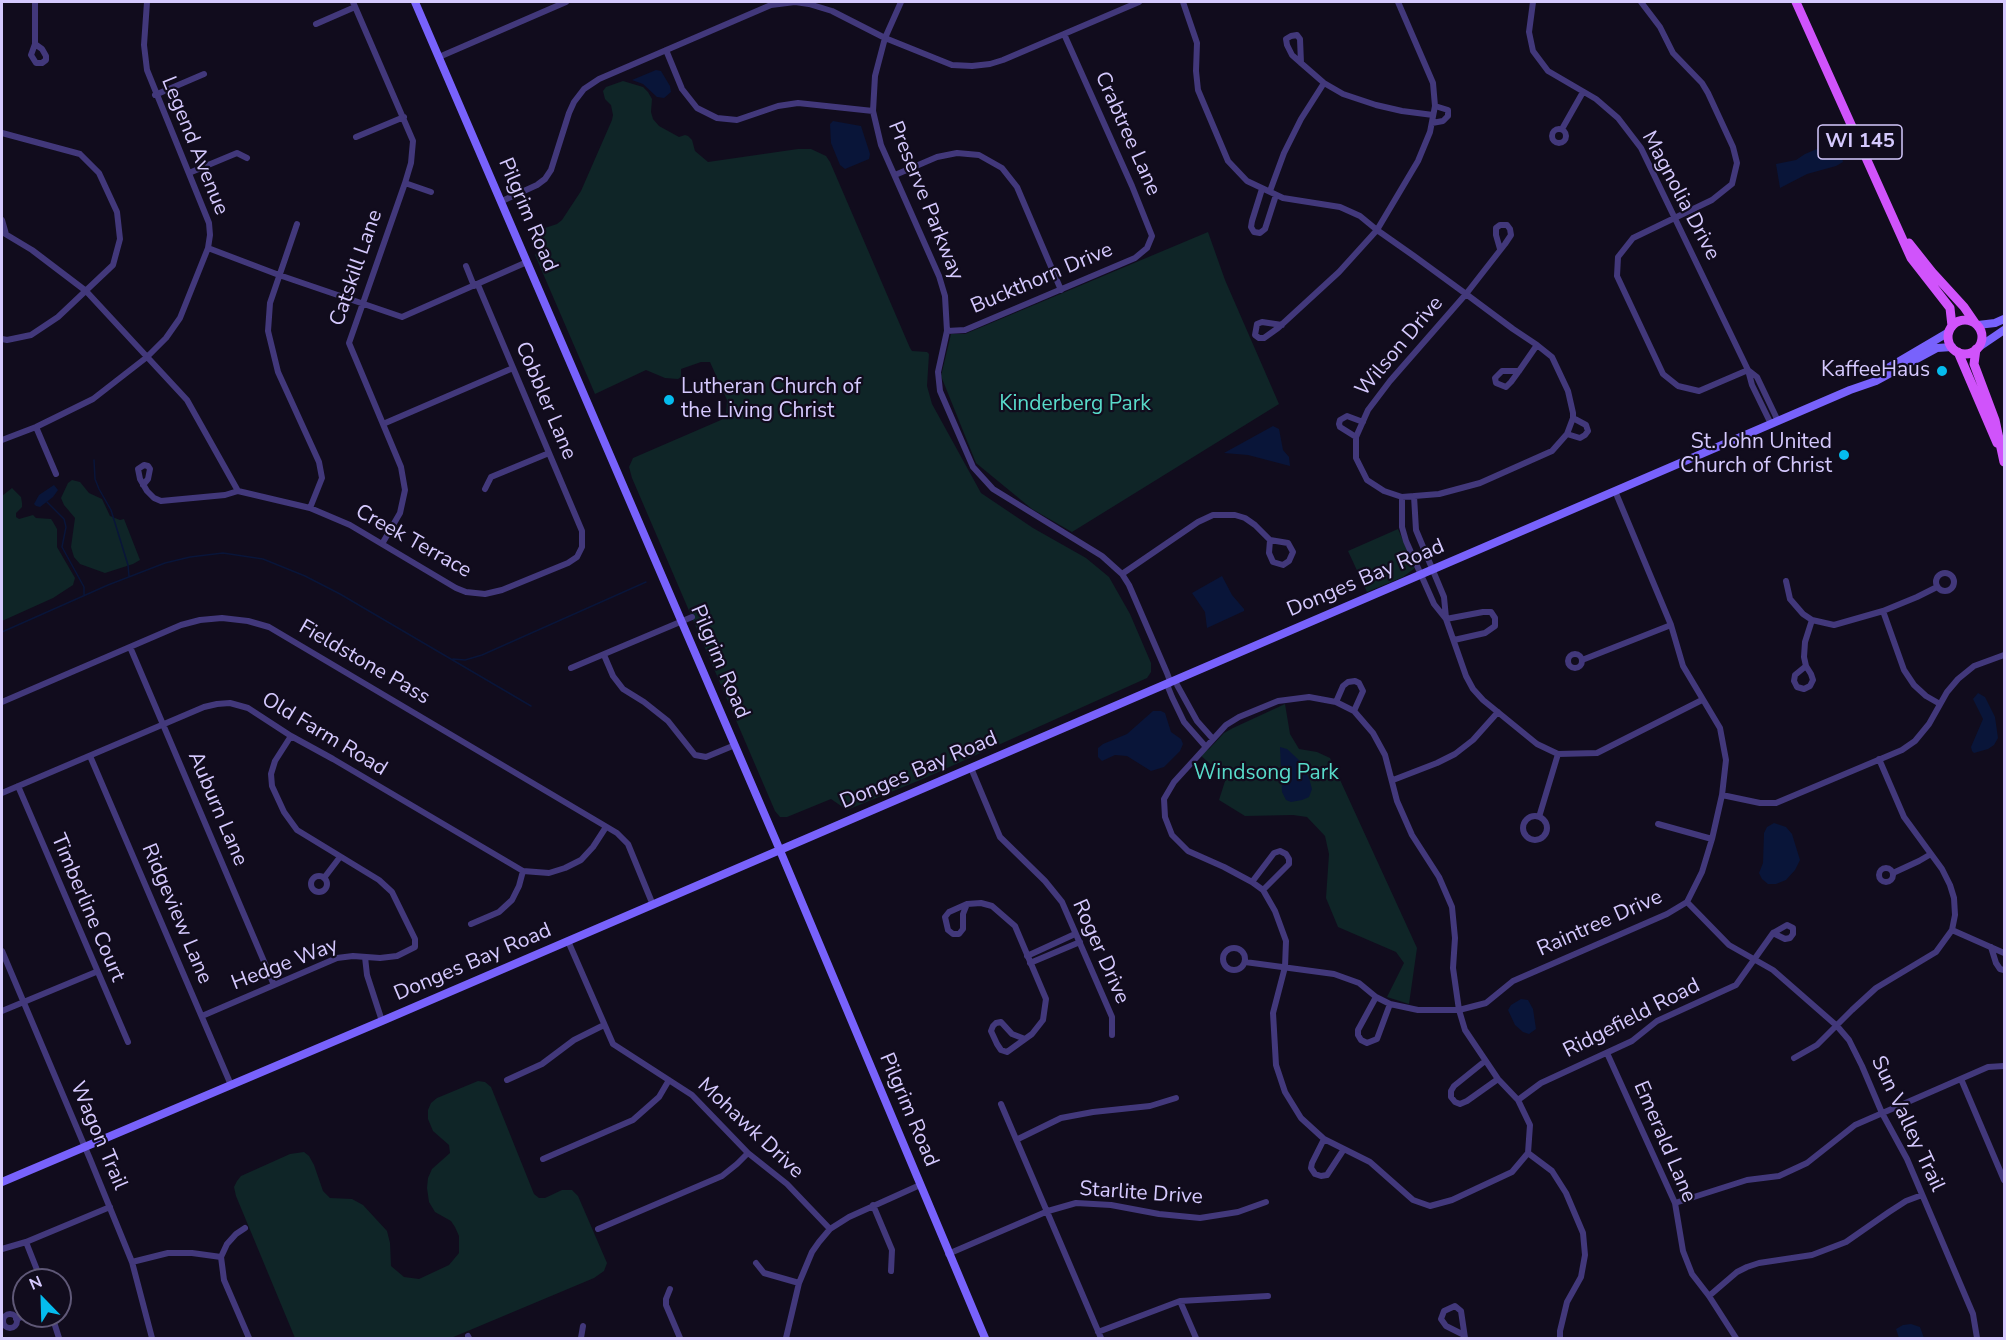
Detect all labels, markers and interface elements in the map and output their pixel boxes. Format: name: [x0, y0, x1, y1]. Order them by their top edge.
street label: Crabtree Lane: [1088, 68, 1166, 200]
street label: Legend Avenue: [155, 73, 233, 219]
street label: Preserve Parkway: [882, 118, 968, 284]
road number: WI 145: [1818, 125, 1902, 159]
street label: Magnolia Drive: [1635, 127, 1725, 265]
street label: Pilgrim Road: [492, 154, 562, 276]
street label: Catskill Lane: [325, 207, 389, 329]
street label: Buckthorn Drive: [967, 238, 1117, 320]
street label: Wilson Drive: [1351, 292, 1449, 402]
street label: Cobbler Lane: [509, 338, 581, 464]
place label: KaffeeHaus: [1821, 358, 1930, 384]
marker: KaffeeHaus: [1935, 364, 1949, 378]
place label: Lutheran Church of the Living Christ: [681, 375, 861, 425]
park label: Kinderberg Park: [999, 392, 1151, 418]
marker: Lutheran Church of the Living Christ: [662, 393, 676, 407]
place label: St. John United Church of Christ: [1680, 430, 1832, 480]
marker: St. John United Church of Christ: [1837, 448, 1851, 462]
street label: Creek Terrace: [351, 500, 475, 584]
street label: Donges Bay Road: [1284, 534, 1448, 624]
street label: Pilgrim Road: [684, 601, 754, 723]
street label: Fieldstone Pass: [294, 615, 434, 711]
street label: Old Farm Road: [257, 688, 391, 782]
street label: Donges Bay Road: [837, 726, 1001, 816]
street label: Auburn Lane: [182, 748, 252, 870]
park label: Windsong Park: [1193, 761, 1339, 787]
street label: Timberline Court: [44, 830, 130, 986]
street label: Ridgeview Lane: [135, 840, 217, 988]
street label: Raintree Drive: [1534, 885, 1666, 963]
street label: Roger Drive: [1066, 896, 1134, 1008]
street label: Donges Bay Road: [391, 918, 555, 1008]
street label: Hedge Way: [228, 933, 342, 997]
street label: Ridgefield Road: [1559, 974, 1705, 1064]
street label: Pilgrim Road: [873, 1049, 943, 1171]
street label: Sun Valley Trail: [1865, 1052, 1949, 1196]
street label: Mohawk Drive: [692, 1073, 808, 1185]
street label: Wagon Trail: [64, 1078, 132, 1194]
street label: Emerald Lane: [1627, 1078, 1701, 1206]
street label: Starlite Drive: [1078, 1177, 1204, 1211]
north arrow: [12, 1268, 72, 1328]
text: N: [26, 1271, 46, 1296]

